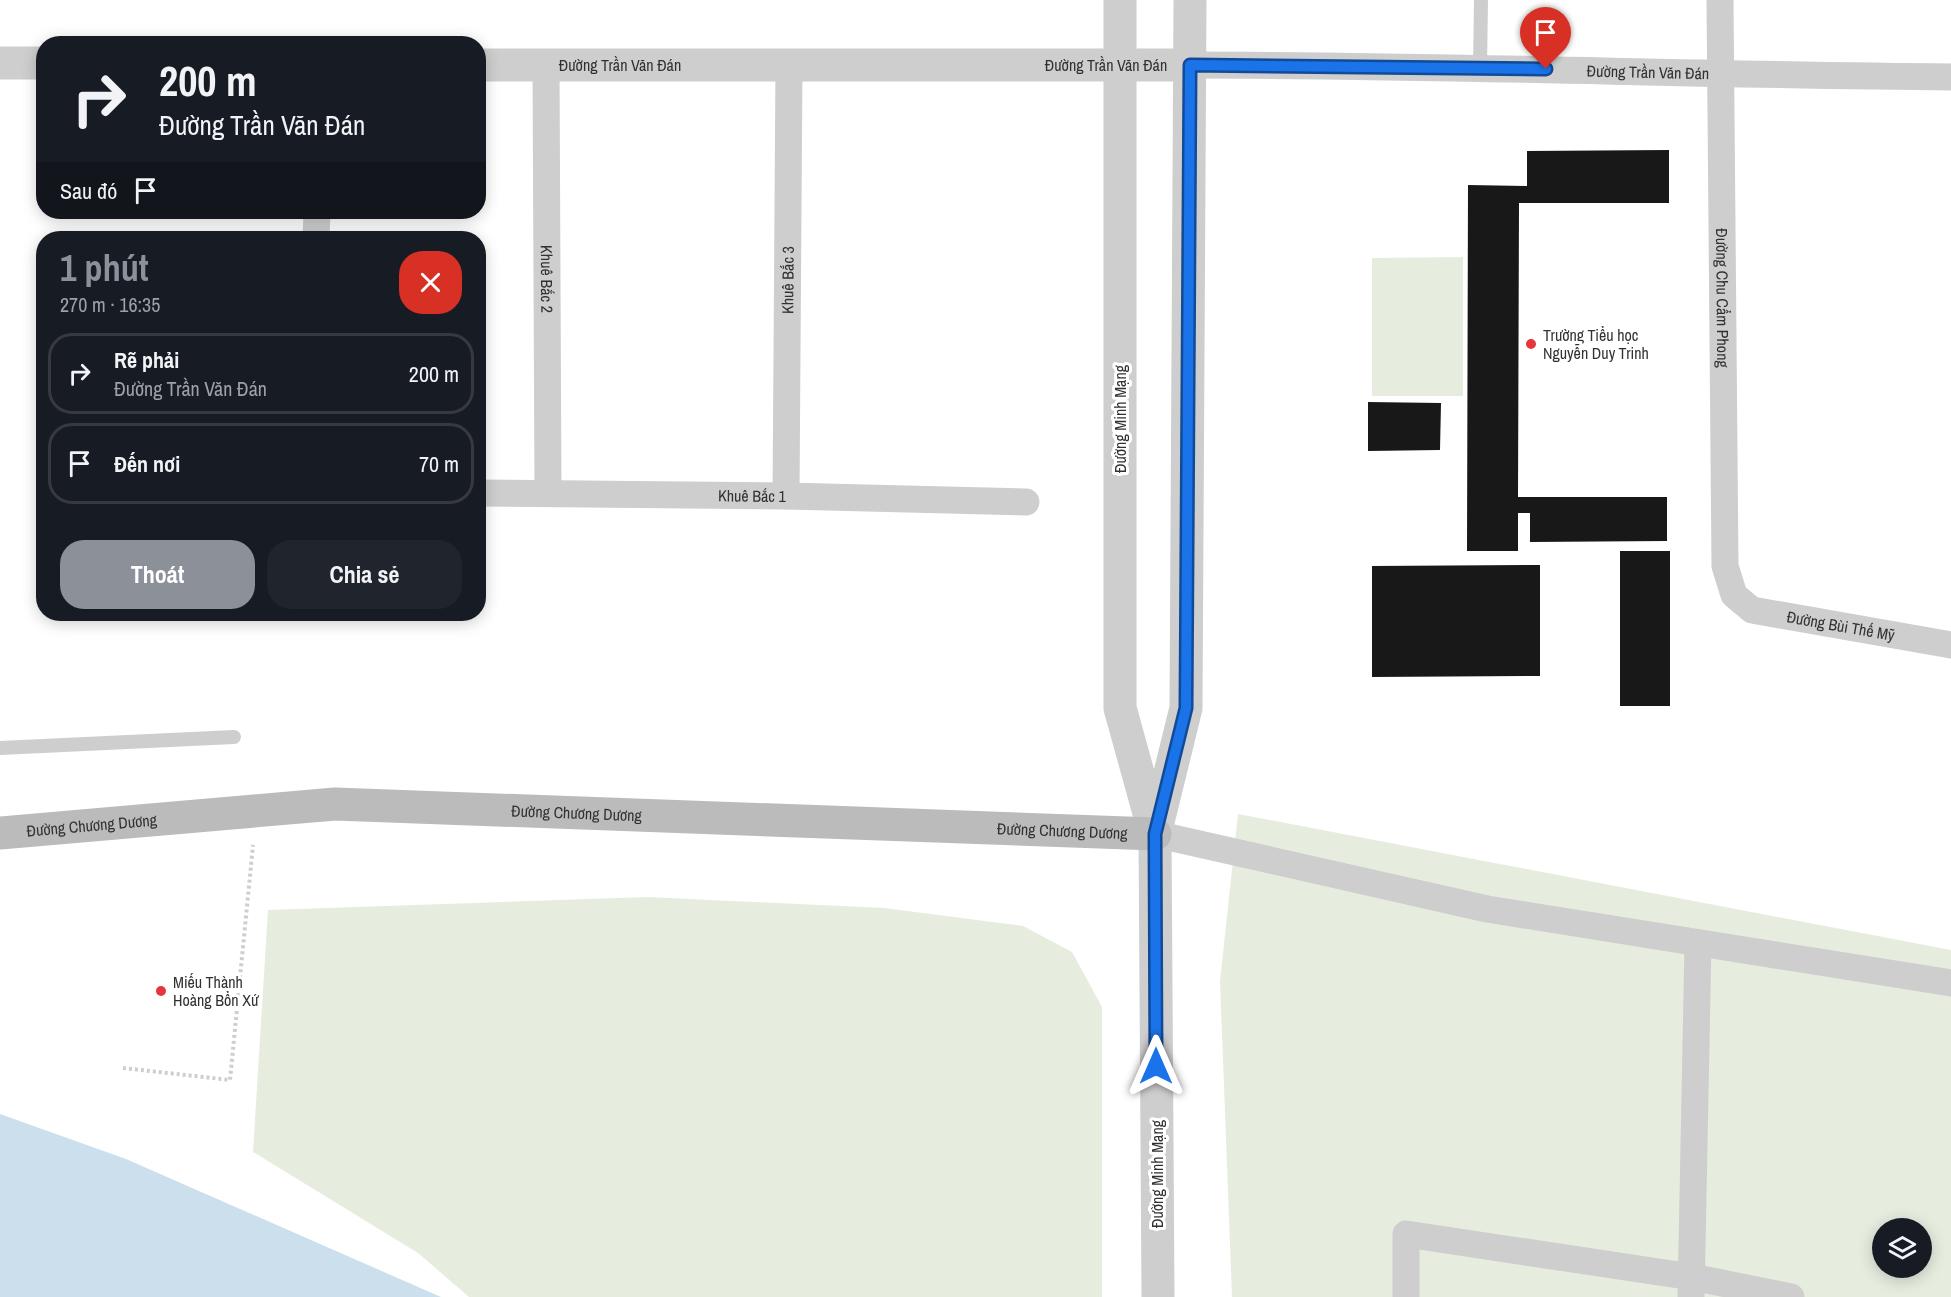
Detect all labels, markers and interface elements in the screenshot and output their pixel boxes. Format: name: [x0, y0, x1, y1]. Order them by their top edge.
pin: [1520, 7, 1571, 69]
icon: arrive: [1529, 16, 1562, 49]
text: 200 m: [159, 53, 257, 109]
street label: Đường Trần Văn Đán: [559, 54, 681, 76]
street label: Đường Trần Văn Đán: [1045, 54, 1167, 76]
icon: right: [60, 60, 138, 138]
street label: Đường Trần Văn Đán: [1587, 60, 1709, 84]
text: Đường Trần Văn Đán: [159, 107, 365, 143]
icon: arrive: [129, 174, 162, 207]
text: Sau đó: [60, 176, 117, 206]
street label: Đường Chu Cẩm Phong: [1711, 228, 1734, 368]
text: 1 phút: [60, 244, 149, 292]
street label: Khuê Bắc 2: [536, 245, 558, 313]
street label: Khuê Bắc 3: [776, 246, 799, 314]
button: close: [399, 251, 462, 314]
text: 270 m · 16:35: [60, 291, 160, 318]
place label: Trường Tiểu học Nguyễn Duy Trinh: [1543, 324, 1649, 364]
marker: Trường Tiểu học Nguyễn Duy Trinh: [1524, 337, 1538, 351]
text: Rẽ phải: [114, 345, 179, 375]
icon: right: [63, 357, 96, 390]
text: 200 m: [409, 359, 459, 389]
street label: Đường Minh Mạng: [1109, 364, 1131, 473]
text: Đường Trần Văn Đán: [114, 375, 267, 402]
icon: arrive: [63, 447, 96, 480]
text: Đến nơi: [114, 449, 180, 479]
text: 70 m: [419, 449, 459, 479]
street label: Khuê Bắc 1: [718, 484, 787, 507]
button: Thoát: [60, 540, 255, 609]
button: Chia sẻ: [267, 540, 462, 609]
street label: Đường Bùi Thế Mỹ: [1785, 605, 1897, 646]
street label: Đường Chương Dương: [511, 799, 643, 826]
street label: Đường Chương Dương: [26, 808, 158, 842]
street label: Đường Chương Dương: [997, 817, 1129, 844]
place label: Miếu Thành Hoàng Bổn Xứ: [173, 971, 259, 1011]
marker: Miếu Thành Hoàng Bổn Xứ: [154, 984, 168, 998]
position arrow: [1124, 1034, 1188, 1098]
street label: Đường Minh Mạng: [1146, 1119, 1168, 1228]
map controls: [1872, 1218, 1932, 1278]
button: layers: [1872, 1218, 1932, 1278]

